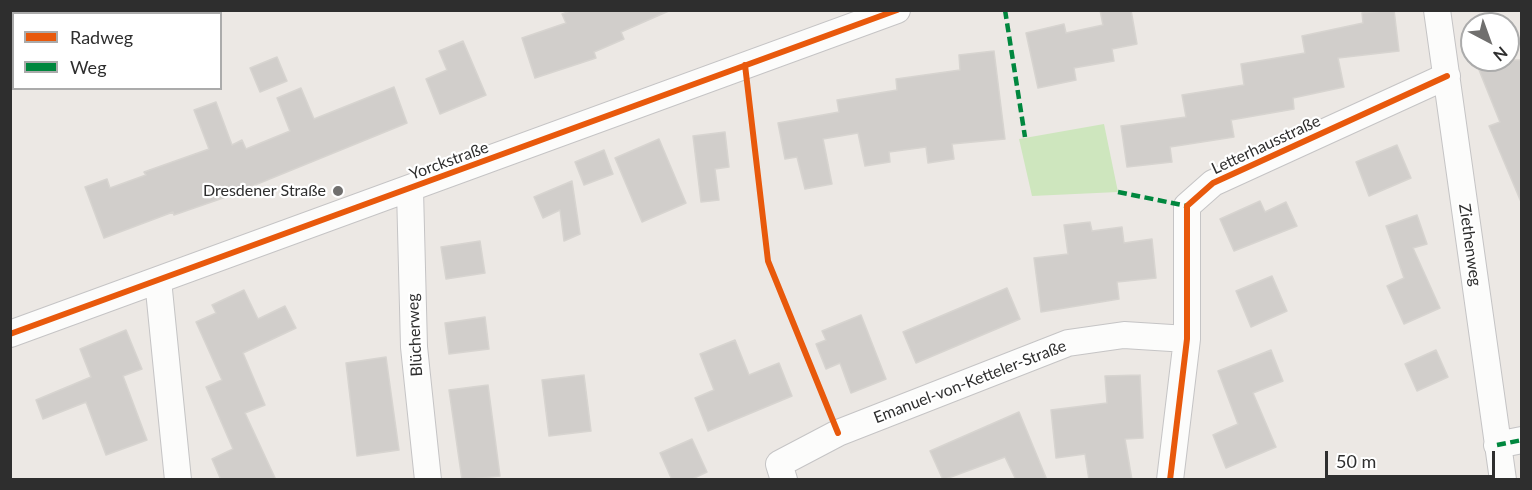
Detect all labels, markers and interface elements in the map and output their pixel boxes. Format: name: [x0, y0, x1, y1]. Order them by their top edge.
legend: [12, 12, 222, 90]
north arrow: [1460, 12, 1520, 72]
text: Radweg: [70, 26, 133, 48]
text: N: [1490, 43, 1512, 66]
text: Weg: [70, 56, 107, 78]
street label: Letterhausstraße: [1208, 111, 1324, 179]
street label: Yorckstraße: [407, 138, 491, 184]
place label: Dresdener Straße: [203, 181, 326, 201]
marker: Dresdener Straße: [331, 184, 345, 198]
street label: Ziethenweg: [1455, 203, 1485, 287]
street label: Blücherweg: [403, 293, 427, 377]
street label: Emanuel-von-Ketteler-Straße: [871, 336, 1069, 428]
scale bar: [1328, 439, 1498, 477]
text: 50 m: [1336, 450, 1376, 472]

